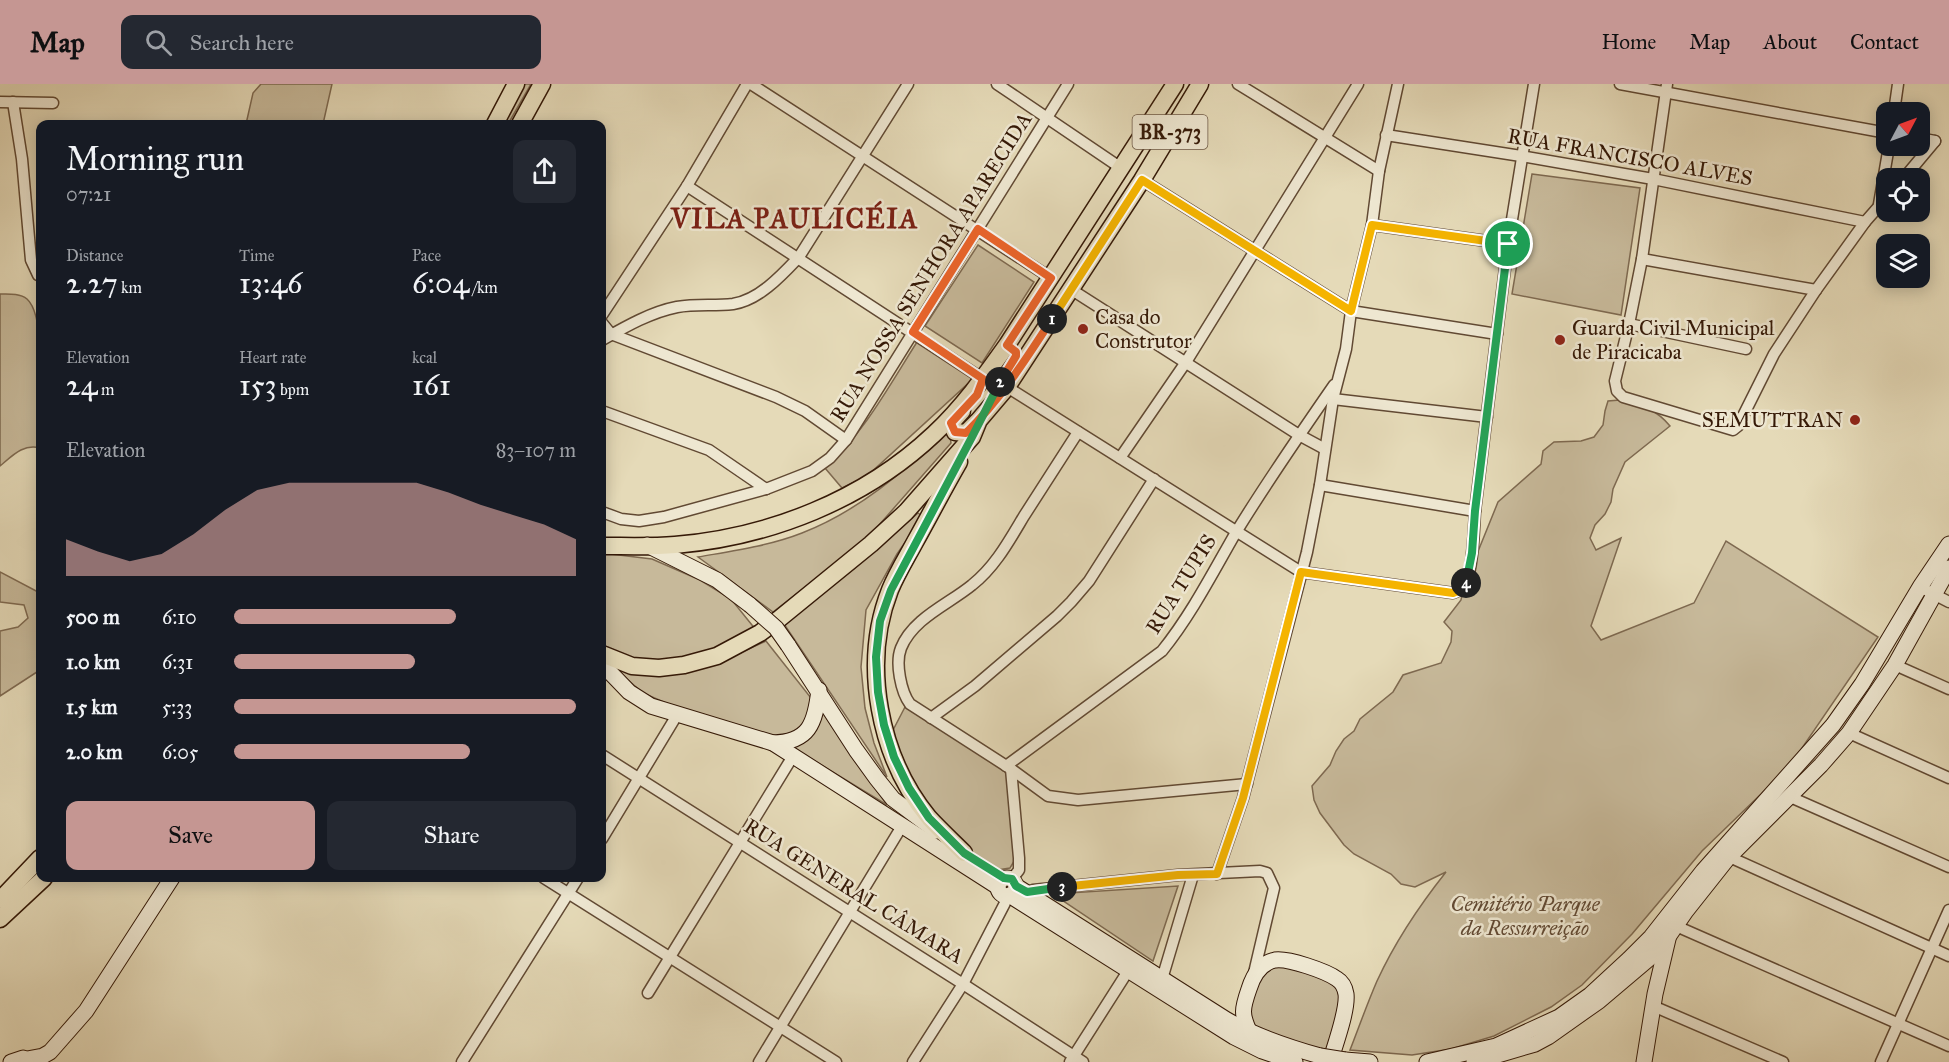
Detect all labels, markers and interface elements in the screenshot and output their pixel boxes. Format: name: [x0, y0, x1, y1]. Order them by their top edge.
search box: [121, 15, 541, 69]
text: Map: [30, 25, 85, 60]
icon: search: [142, 26, 175, 59]
text: Search here: [190, 29, 294, 56]
text: Home: [1601, 29, 1656, 55]
text: Map: [1689, 29, 1730, 55]
text: About: [1763, 29, 1817, 55]
text: Contact: [1850, 29, 1919, 55]
north arrow: [1876, 102, 1930, 156]
map controls: [1876, 102, 1930, 288]
street label: RUA NOSSA SENHORA APARECIDA: [824, 107, 1038, 427]
road number: BR-373: [1132, 115, 1208, 149]
street label: RUA FRANCISCO ALVES: [1505, 123, 1755, 191]
text: Morning run: [66, 139, 244, 179]
button: share: [513, 140, 576, 203]
button: locate: [1876, 168, 1930, 222]
text: 07:21: [66, 182, 111, 206]
district label: VILA PAULICÉIA: [670, 200, 919, 235]
pin: [1482, 218, 1533, 269]
icon: arrive: [1491, 227, 1524, 260]
button: layers: [1876, 234, 1930, 288]
text: Distance: [66, 246, 123, 265]
text: Time: [239, 246, 274, 265]
text: Pace: [412, 246, 441, 265]
text: 2.27: [66, 265, 118, 301]
text: 13:46: [239, 265, 303, 301]
text: 6:04: [412, 265, 469, 301]
text: km: [118, 278, 142, 297]
text: /km: [469, 278, 498, 297]
pin: 1: [1037, 304, 1067, 334]
place label: Casa do Construtor: [1095, 304, 1192, 354]
text: 1: [1049, 309, 1055, 328]
place label: Guarda Civil Municipal de Piracicaba: [1572, 315, 1775, 365]
marker: Casa do Construtor: [1076, 322, 1090, 336]
marker: Guarda Civil Municipal de Piracicaba: [1553, 333, 1567, 347]
text: Elevation: [66, 348, 130, 367]
text: Heart rate: [239, 348, 306, 367]
text: kcal: [412, 348, 437, 367]
text: 24: [66, 367, 98, 403]
text: 153: [239, 367, 277, 403]
text: 161: [412, 367, 451, 403]
pin: 2: [985, 367, 1015, 397]
text: 2: [996, 372, 1004, 391]
text: m: [98, 380, 114, 399]
text: bpm: [277, 380, 309, 399]
place label: SEMUTTRAN: [1702, 407, 1843, 433]
marker: SEMUTTRAN: [1848, 413, 1862, 427]
text: Elevation: [66, 438, 145, 462]
text: 83–107 m: [496, 438, 576, 462]
street label: RUA TUPIS: [1140, 529, 1222, 639]
pin: 4: [1451, 568, 1481, 598]
text: 4: [1462, 573, 1470, 592]
text: 500 m: [66, 605, 120, 629]
text: 6:10: [162, 605, 197, 629]
text: 1.0 km: [66, 650, 120, 674]
text: 6:31: [162, 650, 193, 674]
text: 1.5 km: [66, 695, 117, 719]
text: 5:33: [162, 695, 192, 719]
text: 2.0 km: [66, 740, 122, 764]
text: 6:05: [162, 740, 198, 764]
button: Save: [66, 801, 315, 870]
button: Share: [327, 801, 576, 870]
street label: RUA GENERAL CÂMARA: [739, 813, 969, 969]
pin: 3: [1047, 872, 1077, 902]
text: 3: [1059, 877, 1065, 896]
park label: Cemitério Parque da Ressurreição: [1451, 891, 1601, 941]

